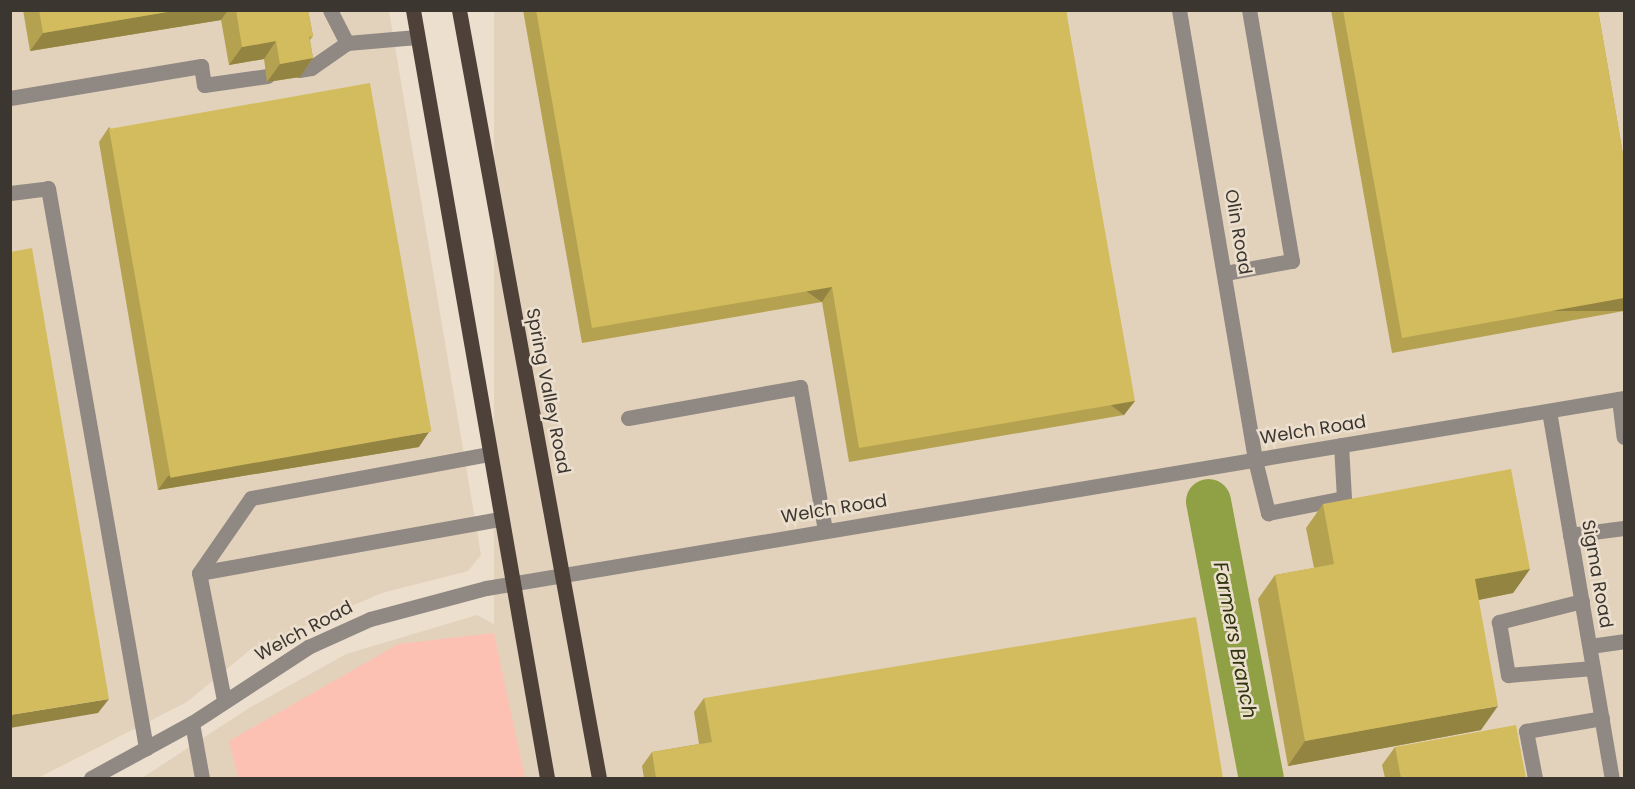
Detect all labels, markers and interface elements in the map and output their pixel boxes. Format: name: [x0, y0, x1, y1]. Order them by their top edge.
street label: Olin Road: [1220, 188, 1256, 276]
street label: Spring Valley Road: [521, 306, 575, 476]
street label: Welch Road: [1258, 411, 1368, 449]
street label: Welch Road: [779, 490, 889, 528]
street label: Sigma Road: [1577, 518, 1617, 630]
water label: Farmers Branch: [1208, 560, 1262, 720]
street label: Welch Road: [252, 596, 356, 666]

